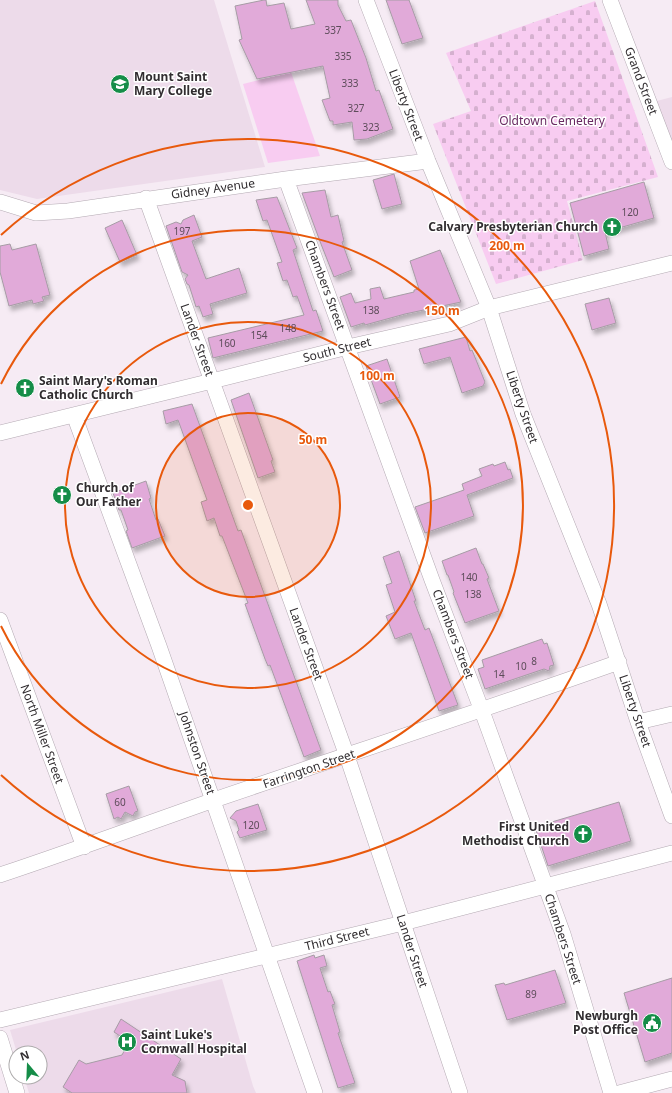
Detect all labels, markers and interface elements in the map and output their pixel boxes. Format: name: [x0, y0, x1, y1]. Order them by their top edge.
house number: 337: [324, 23, 342, 37]
street label: Grand Street: [621, 44, 662, 118]
house number: 335: [334, 49, 352, 63]
street label: Liberty Street: [385, 66, 428, 144]
place label: Mount Saint Mary College: [134, 68, 212, 99]
school or university icon: Mount Saint Mary College: [109, 73, 131, 95]
house number: 333: [341, 76, 359, 90]
house number: 327: [347, 101, 365, 115]
park label: Oldtown Cemetery: [499, 112, 606, 129]
house number: 323: [362, 120, 380, 134]
street label: Gidney Avenue: [170, 174, 256, 203]
house number: 120: [621, 205, 639, 219]
church icon: Calvary Presbyterian Church: [601, 216, 623, 238]
place label: Calvary Presbyterian Church: [428, 218, 598, 235]
house number: 197: [173, 224, 191, 238]
text: 200 m: [489, 237, 525, 254]
street label: Chambers Street: [301, 238, 350, 333]
street label: Lander Street: [176, 301, 219, 379]
text: 150 m: [424, 302, 460, 319]
house number: 138: [362, 303, 380, 317]
house number: 148: [279, 321, 297, 335]
house number: 154: [250, 328, 268, 342]
street label: South Street: [301, 333, 373, 366]
house number: 160: [218, 336, 236, 350]
text: 100 m: [359, 367, 395, 384]
street label: Liberty Street: [502, 368, 543, 446]
place label: Saint Mary's Roman Catholic Church: [39, 372, 158, 403]
church icon: Saint Mary's Roman Catholic Church: [14, 377, 36, 399]
text: 50 m: [299, 431, 327, 448]
place label: Church of Our Father: [76, 479, 142, 510]
church icon: Church of Our Father: [51, 484, 73, 506]
centre of rings: [241, 498, 255, 512]
house number: 140: [460, 570, 478, 584]
street label: Chambers Street: [429, 587, 479, 682]
house number: 138: [464, 587, 482, 601]
street label: Lander Street: [285, 605, 328, 683]
house number: 8: [531, 654, 537, 668]
house number: 10: [515, 659, 527, 673]
house number: 14: [493, 667, 505, 681]
street label: Liberty Street: [615, 672, 656, 750]
street label: North Miller Street: [17, 682, 69, 787]
street label: Johnston Street: [175, 708, 220, 797]
street label: Farrington Street: [260, 745, 358, 792]
house number: 60: [114, 795, 126, 809]
house number: 120: [242, 818, 260, 832]
place label: First United Methodist Church: [462, 818, 569, 849]
church icon: First United Methodist Church: [572, 823, 594, 845]
street label: Chambers Street: [541, 891, 586, 987]
street label: Lander Street: [393, 912, 433, 990]
street label: Third Street: [303, 922, 372, 955]
house number: 89: [525, 987, 537, 1001]
place label: Newburgh Post Office: [573, 1007, 638, 1038]
public building icon: Newburgh Post Office: [641, 1012, 663, 1034]
place label: Saint Luke's Cornwall Hospital: [141, 1026, 247, 1057]
hospital icon: Saint Luke's Cornwall Hospital: [116, 1031, 138, 1053]
north arrow: [8, 1045, 48, 1085]
text: N: [18, 1047, 31, 1064]

